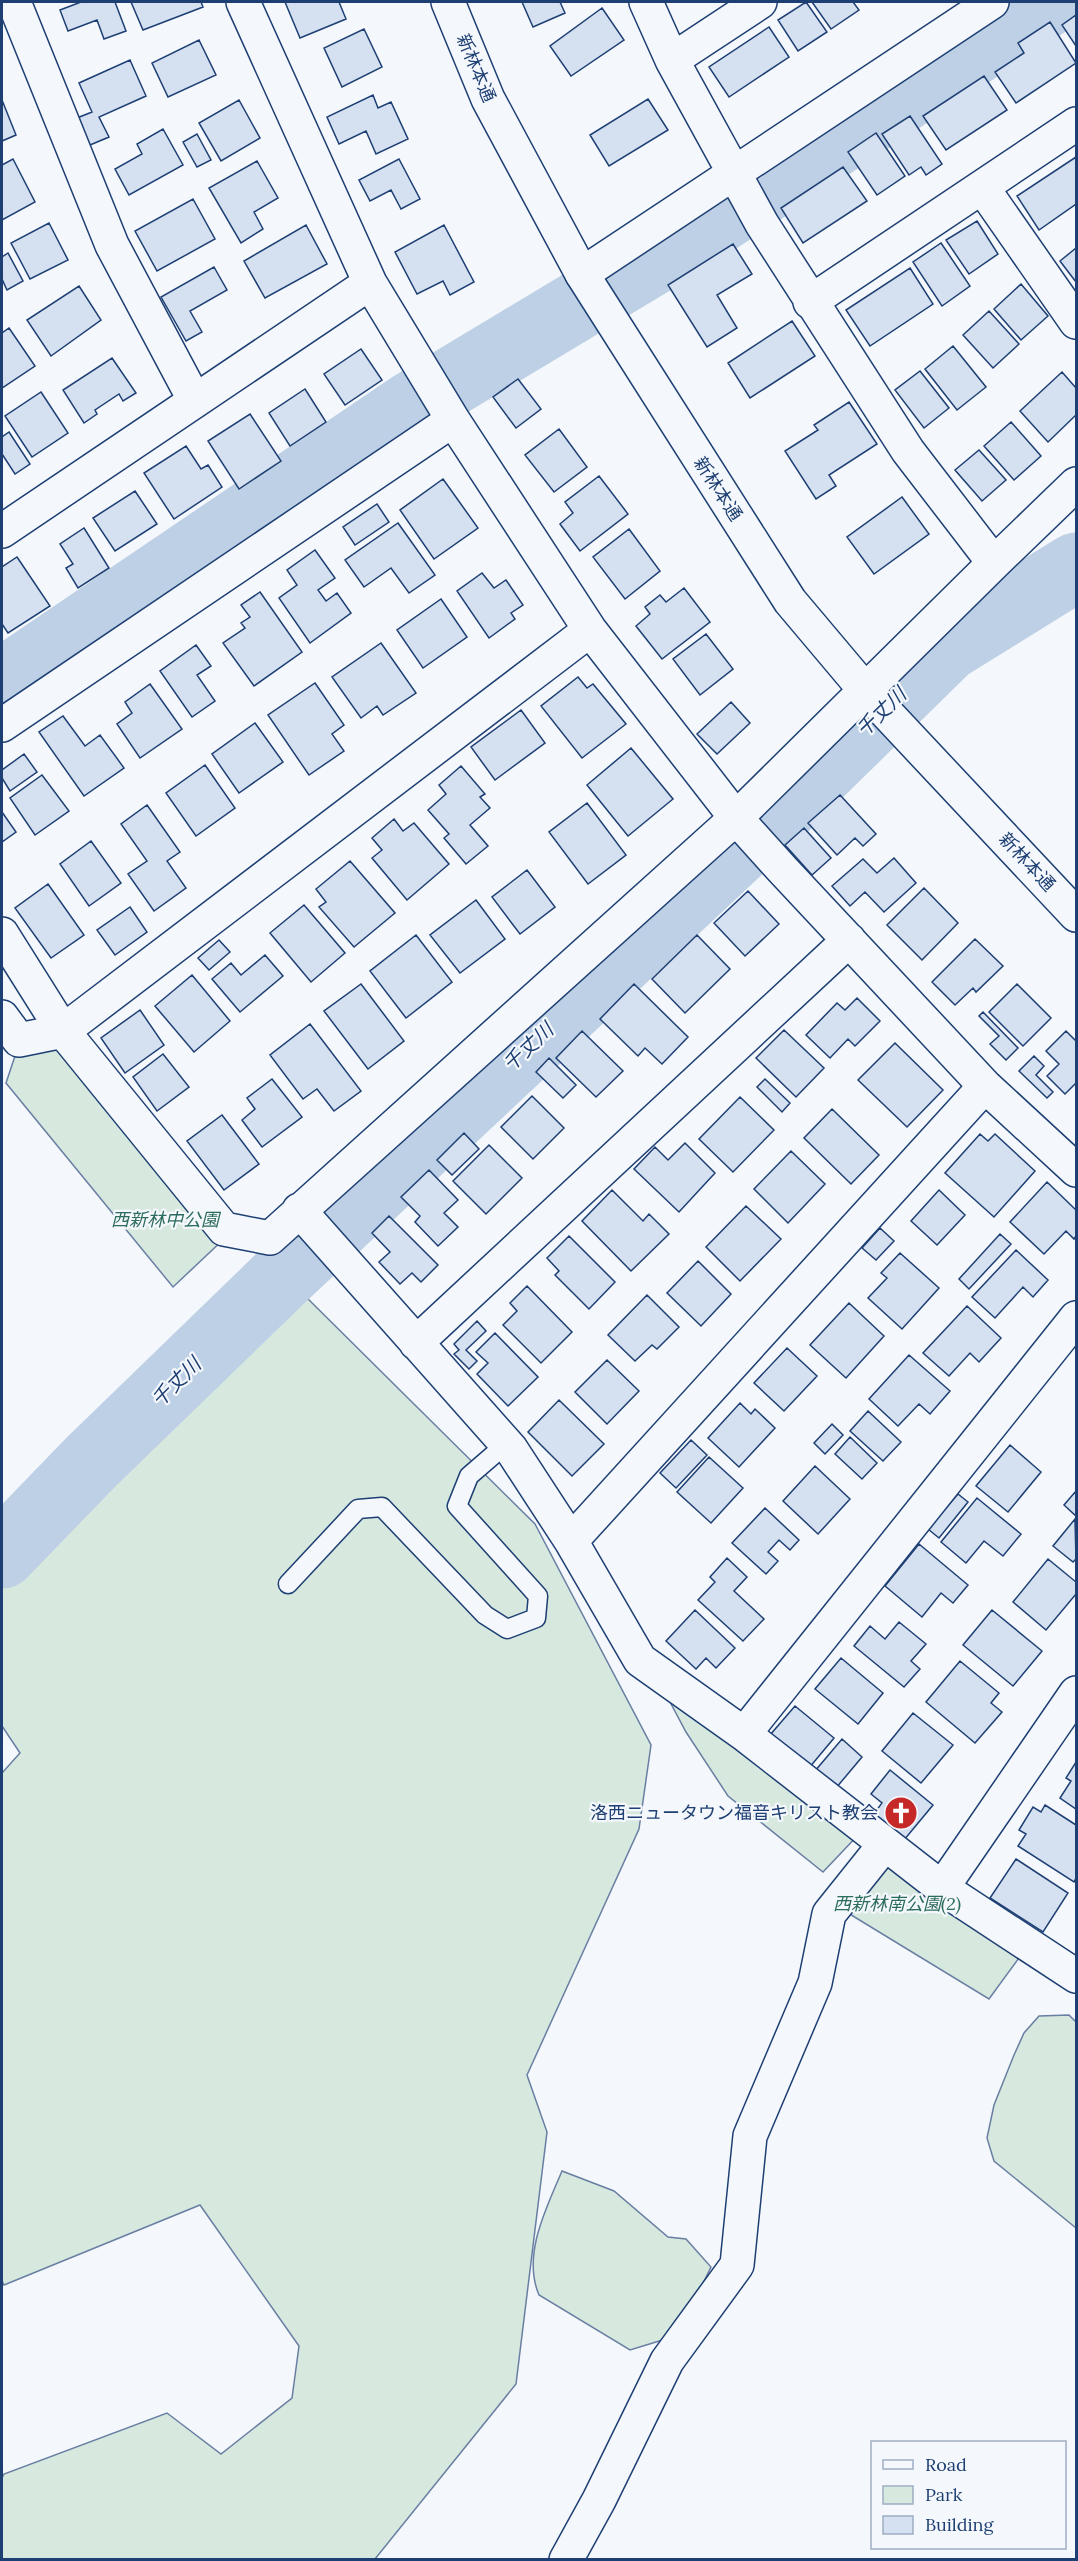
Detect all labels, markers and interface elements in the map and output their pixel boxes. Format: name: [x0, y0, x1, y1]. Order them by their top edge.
street label: 新林本通: [452, 30, 501, 105]
street label: 新林本通: [689, 452, 748, 525]
water label: 千丈川: [850, 680, 912, 741]
street label: 新林本通: [994, 827, 1060, 896]
water label: 千丈川: [497, 1016, 560, 1076]
park label: 西新林中公園: [111, 1208, 222, 1231]
water label: 千丈川: [146, 1350, 207, 1412]
church icon: 洛西ニュータウン福音キリスト教会: [883, 1795, 919, 1831]
place label: 洛西ニュータウン福音キリスト教会: [590, 1801, 878, 1824]
park label: 西新林南公園(2): [833, 1892, 961, 1915]
legend: [871, 2441, 1066, 2549]
text: Road: [925, 2453, 967, 2476]
text: Park: [925, 2483, 963, 2506]
text: Building: [925, 2513, 995, 2536]

